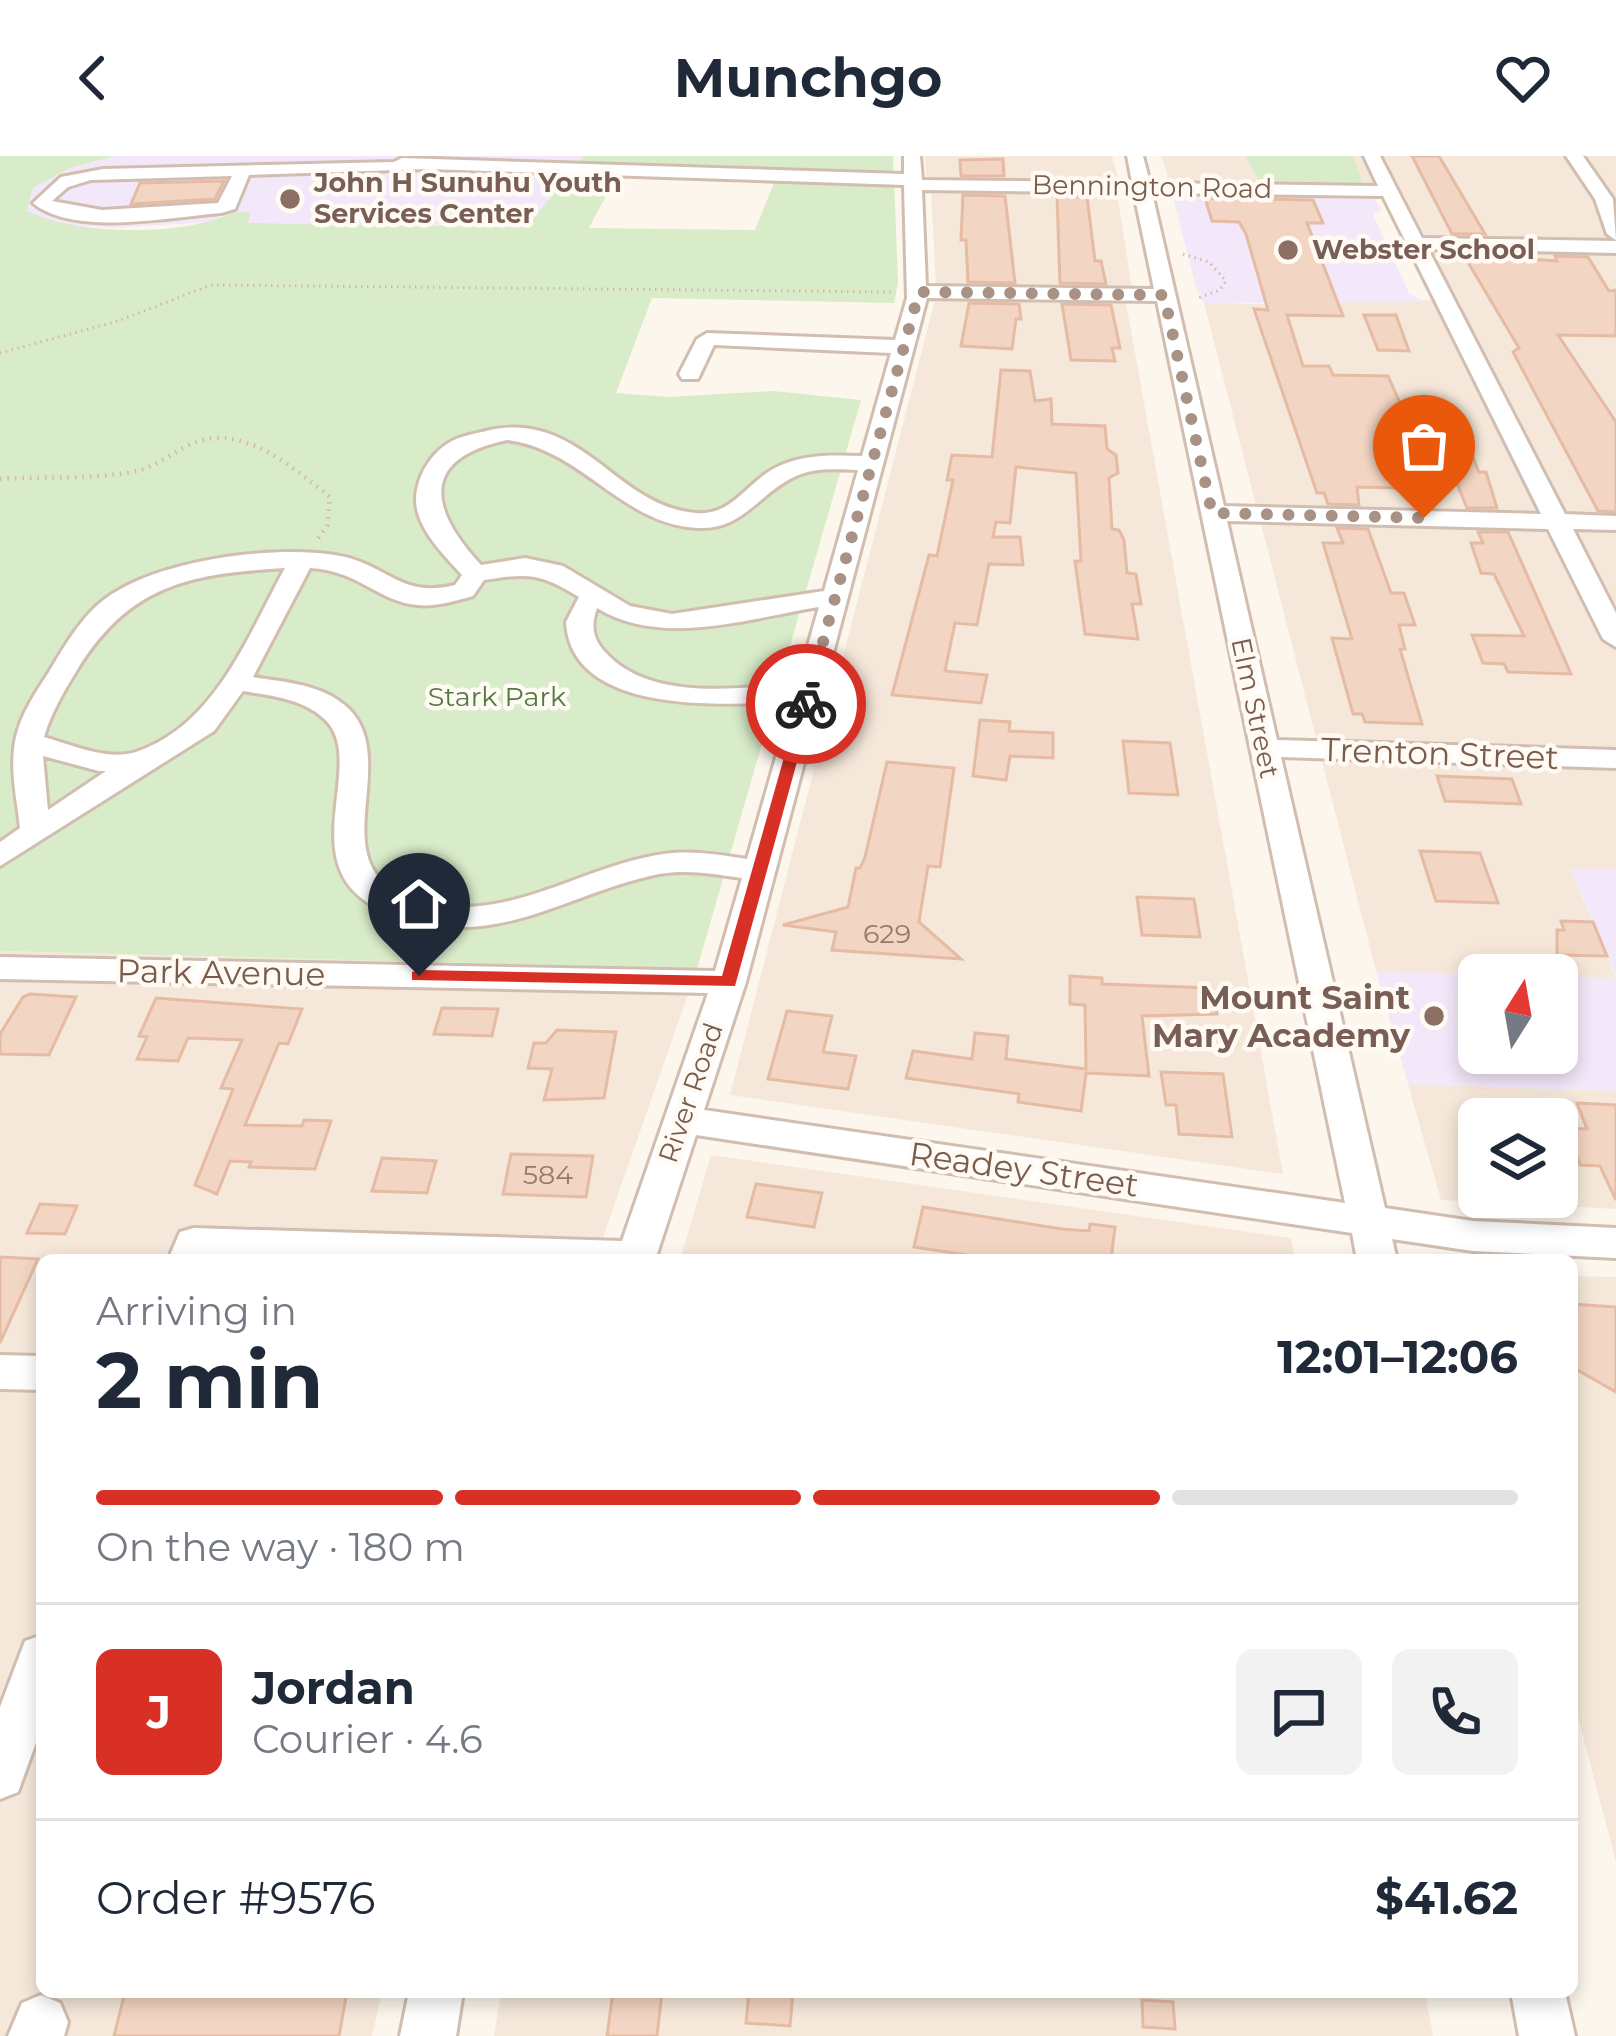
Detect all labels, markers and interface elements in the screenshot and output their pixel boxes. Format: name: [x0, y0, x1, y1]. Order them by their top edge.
icon: back: [60, 45, 126, 111]
text: Munchgo: [674, 45, 942, 111]
icon: heart: [1490, 45, 1556, 111]
place label: John H Sunuhu Youth Services Center: [313, 166, 622, 230]
street label: Bennington Road: [1031, 168, 1273, 205]
marker: John H Sunuhu Youth Services Center: [277, 186, 303, 212]
place label: Webster School: [1312, 233, 1535, 266]
marker: Webster School: [1275, 237, 1301, 263]
pin: [1373, 395, 1475, 518]
icon: bag: [1391, 413, 1457, 479]
street label: Elm Street: [1225, 635, 1286, 781]
courier: [746, 644, 866, 764]
icon: bike: [773, 671, 839, 737]
park label: Stark Park: [428, 680, 567, 713]
street label: Trenton Street: [1321, 729, 1559, 777]
pin: [368, 853, 470, 976]
icon: home: [386, 871, 452, 937]
house number: 629: [863, 917, 911, 950]
street label: Park Avenue: [116, 950, 326, 994]
north arrow: [1458, 954, 1578, 1074]
map controls: [1458, 954, 1578, 1218]
place label: Mount Saint Mary Academy: [1152, 977, 1410, 1055]
marker: Mount Saint Mary Academy: [1421, 1003, 1447, 1029]
street label: River Road: [651, 1019, 730, 1167]
button: layers: [1458, 1098, 1578, 1218]
street label: Readey Street: [907, 1133, 1141, 1205]
house number: 584: [523, 1158, 573, 1191]
text: Arriving in: [96, 1287, 297, 1335]
text: 12:01–12:06: [1277, 1329, 1518, 1384]
text: 2 min: [96, 1332, 323, 1428]
text: On the way · 180 m: [96, 1523, 465, 1571]
button: chat: [1236, 1649, 1362, 1775]
button: phone: [1392, 1649, 1518, 1775]
text: Jordan: [252, 1660, 415, 1715]
text: J: [147, 1684, 171, 1739]
text: Courier · 4.6: [252, 1715, 483, 1763]
text: Order #9576: [96, 1870, 375, 1925]
text: $41.62: [1375, 1870, 1518, 1925]

